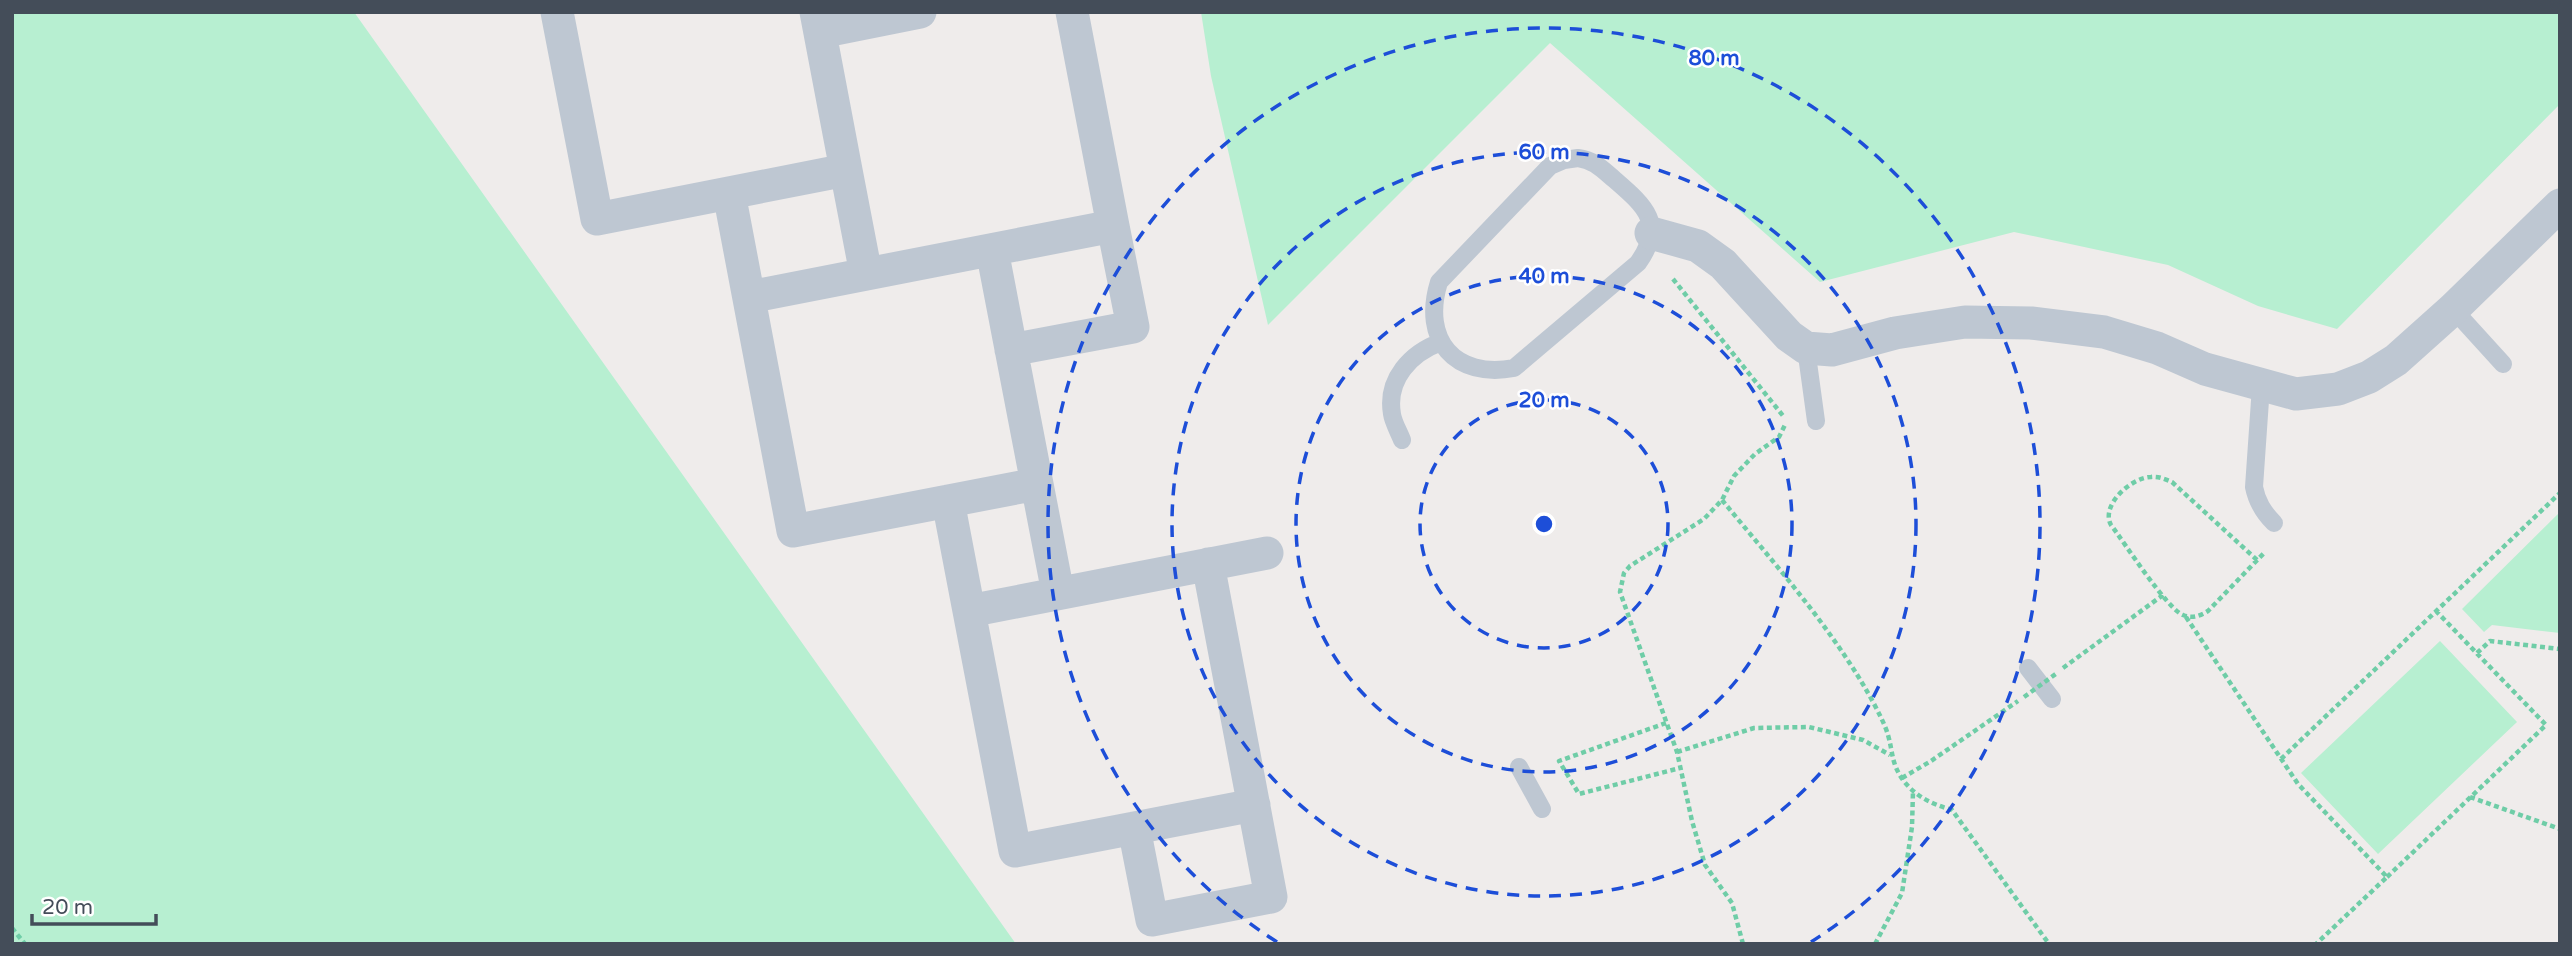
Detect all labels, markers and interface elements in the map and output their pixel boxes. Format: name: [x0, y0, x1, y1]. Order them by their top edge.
text: 80 m: [1688, 46, 1740, 71]
text: 60 m: [1518, 140, 1570, 165]
text: 40 m: [1518, 264, 1570, 289]
text: 20 m: [1518, 388, 1570, 413]
centre of rings: [1532, 512, 1556, 536]
scale bar: [32, 883, 156, 927]
text: 20 m: [42, 895, 93, 920]

